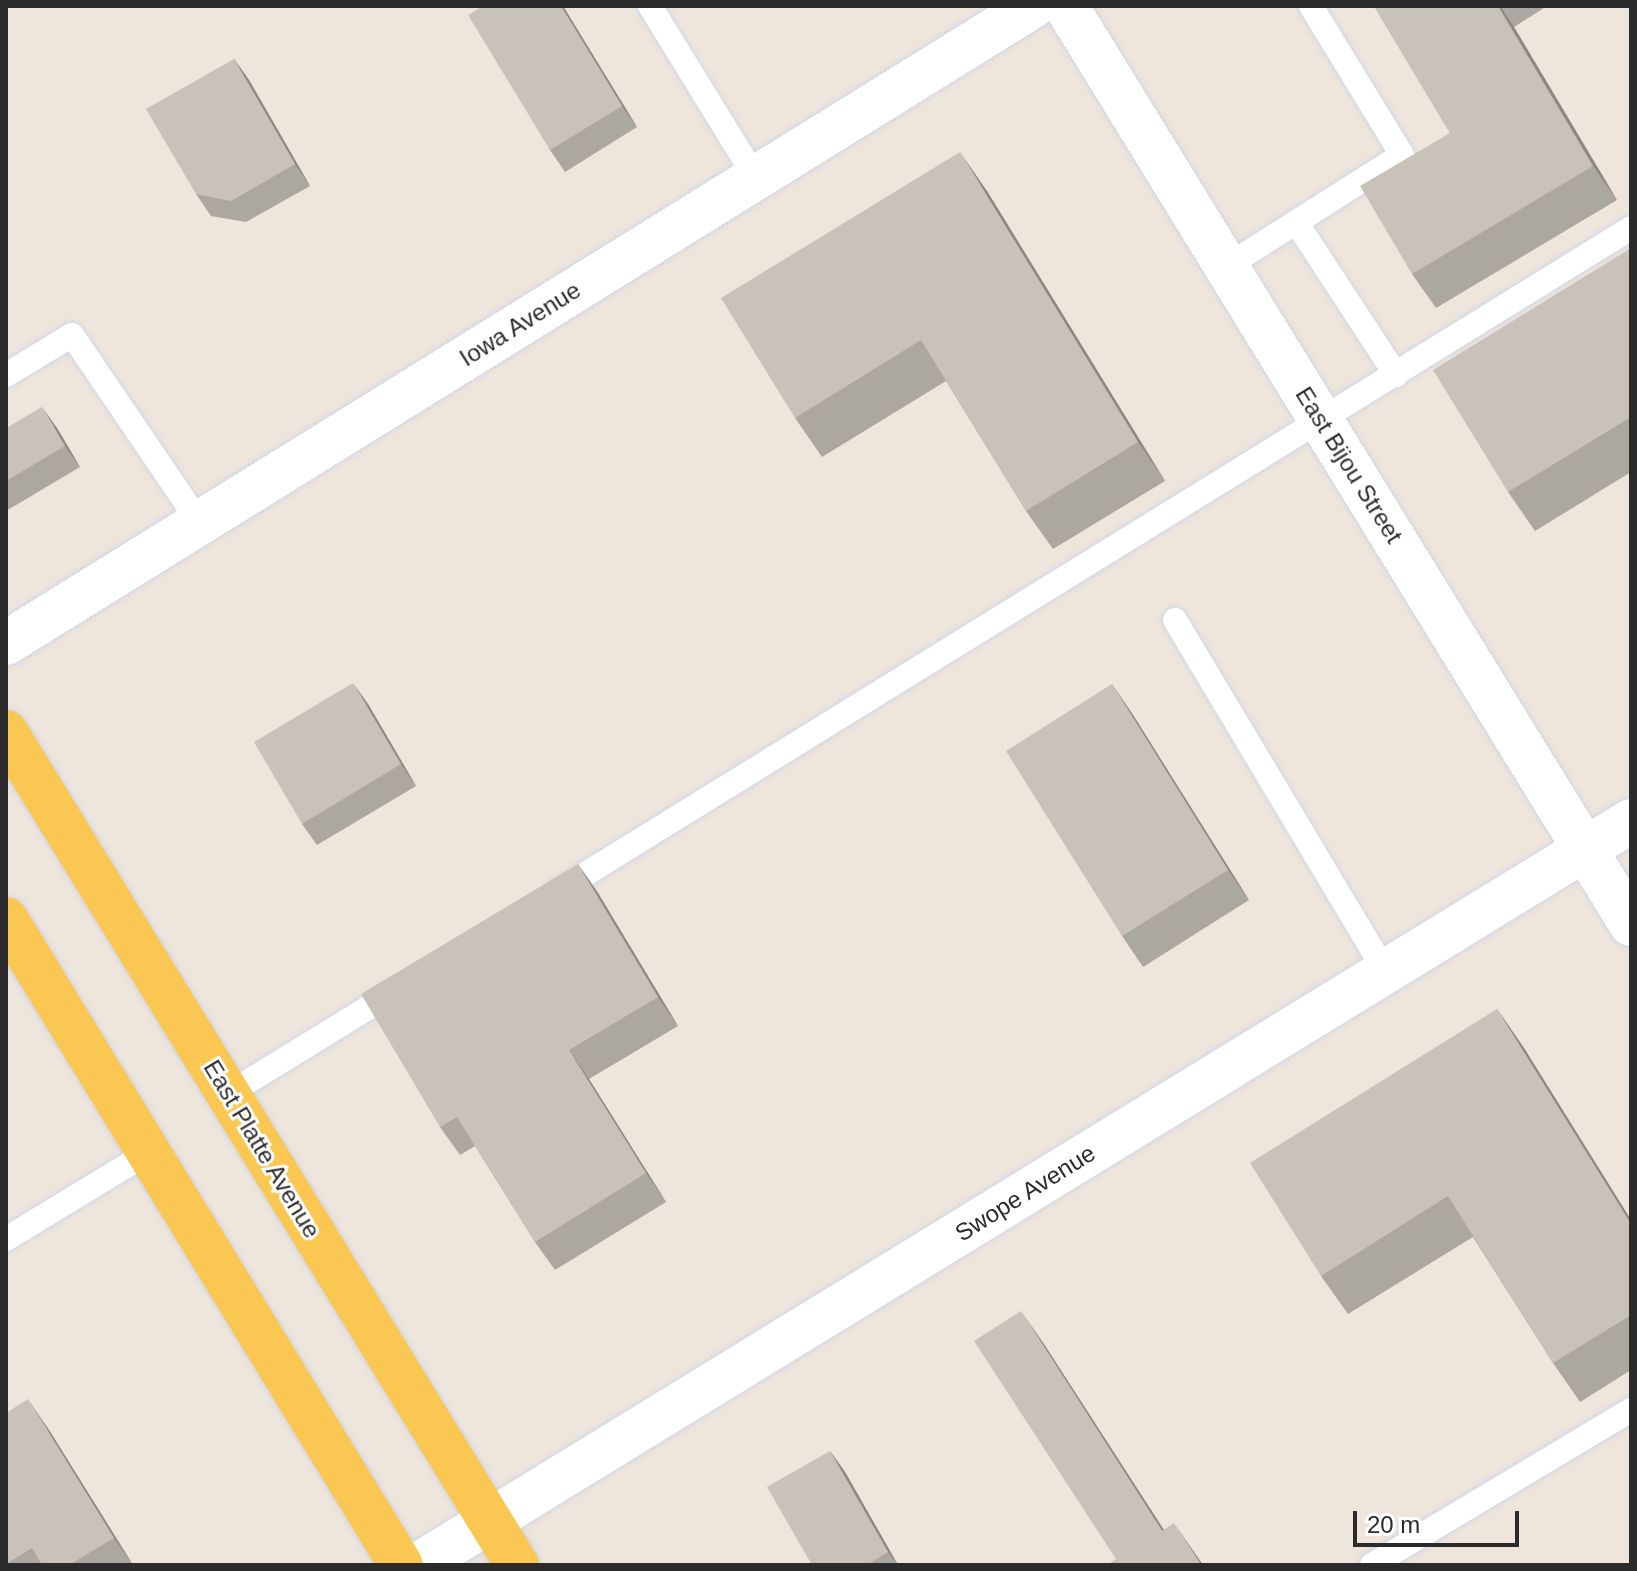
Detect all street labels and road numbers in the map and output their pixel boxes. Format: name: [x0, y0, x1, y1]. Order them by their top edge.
street label: Iowa Avenue: [454, 275, 586, 373]
street label: East Bijou Street: [1289, 382, 1409, 548]
street label: East Platte Avenue: [197, 1054, 327, 1244]
street label: Swope Avenue: [949, 1138, 1101, 1248]

